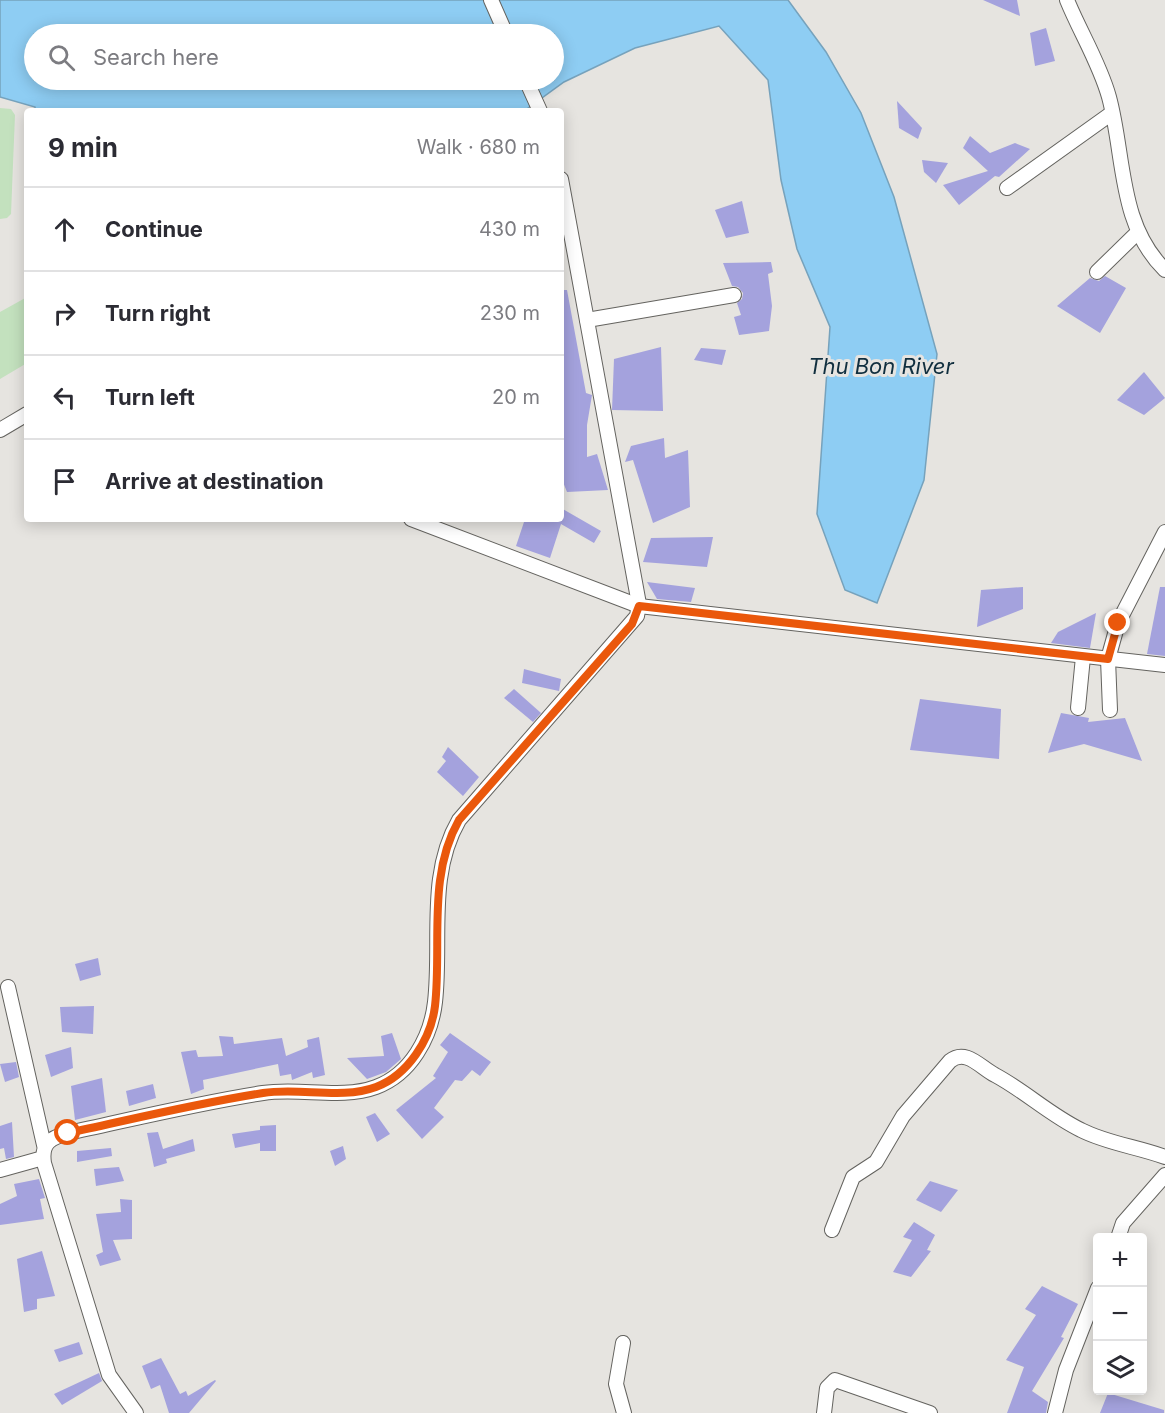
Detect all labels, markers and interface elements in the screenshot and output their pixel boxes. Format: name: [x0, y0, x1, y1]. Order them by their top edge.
search box: [24, 24, 564, 90]
icon: search: [45, 41, 78, 74]
text: Search here: [93, 44, 219, 70]
text: 9 min: [48, 132, 118, 163]
text: Walk · 680 m: [417, 135, 540, 159]
icon: ahead: [48, 213, 81, 246]
text: Continue: [105, 216, 203, 242]
text: 430 m: [479, 217, 540, 241]
icon: right: [48, 297, 81, 330]
text: Turn right: [105, 300, 211, 326]
text: 230 m: [480, 301, 540, 325]
water label: Thu Bon River: [808, 353, 955, 379]
icon: left: [48, 381, 81, 414]
text: Turn left: [105, 384, 195, 410]
text: 20 m: [492, 385, 540, 409]
icon: arrive: [48, 465, 81, 498]
text: Arrive at destination: [105, 468, 324, 494]
route end: [1104, 609, 1130, 635]
route start: [54, 1119, 80, 1145]
map controls: [1093, 1233, 1147, 1395]
button: +: [1093, 1233, 1147, 1287]
button: −: [1093, 1287, 1147, 1341]
button: layers: [1093, 1341, 1147, 1395]

